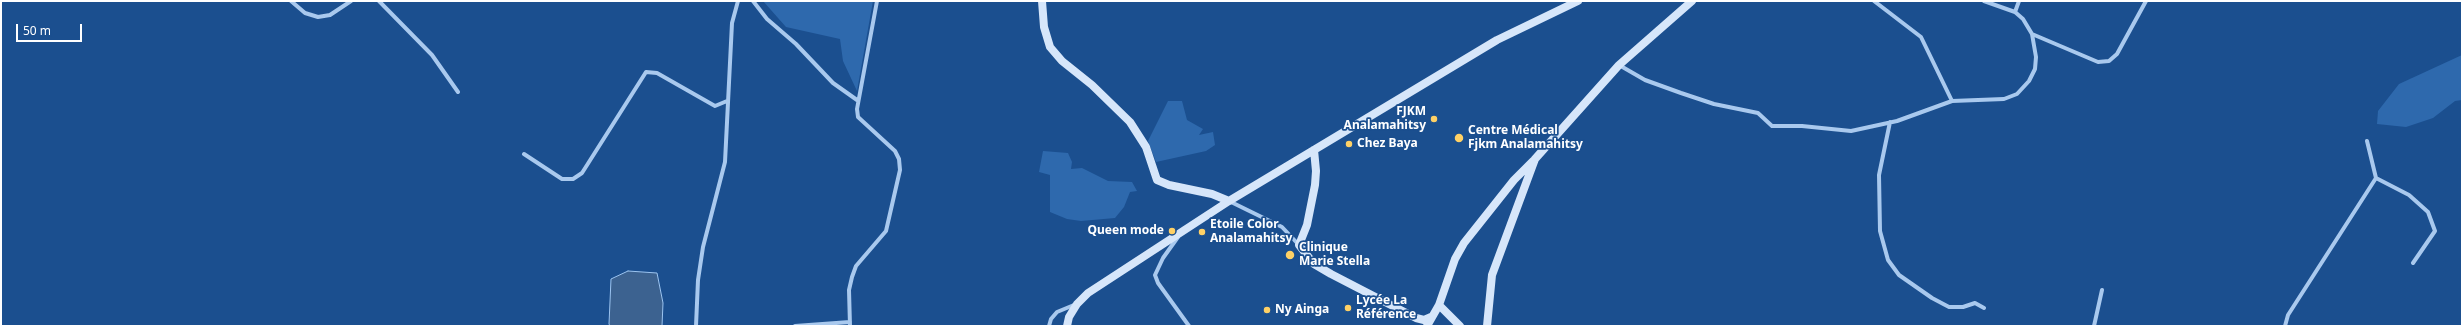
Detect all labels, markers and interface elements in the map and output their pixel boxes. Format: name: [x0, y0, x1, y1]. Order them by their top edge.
scale bar: [18, 16, 84, 42]
text: 50 m: [23, 22, 51, 39]
place label: FJKM Analamahitsy: [1344, 105, 1426, 133]
marker: FJKM Analamahitsy: [1429, 114, 1439, 124]
place label: Centre Médical Fjkm Analamahitsy: [1468, 124, 1583, 152]
marker: Centre Médical Fjkm Analamahitsy: [1453, 132, 1465, 144]
place label: Chez Baya: [1357, 137, 1418, 151]
marker: Chez Baya: [1344, 139, 1354, 149]
place label: Etoile Color Analamahitsy: [1210, 218, 1292, 246]
place label: Queen mode: [1088, 224, 1164, 238]
marker: Queen mode: [1167, 226, 1177, 236]
marker: Etoile Color Analamahitsy: [1197, 227, 1207, 237]
place label: Clinique Marie Stella: [1299, 241, 1370, 269]
marker: Clinique Marie Stella: [1284, 249, 1296, 261]
place label: Lycée La Référence: [1356, 294, 1416, 322]
place label: Ny Ainga: [1275, 303, 1329, 317]
marker: Lycée La Référence: [1343, 303, 1353, 313]
marker: Ny Ainga: [1262, 305, 1272, 315]

